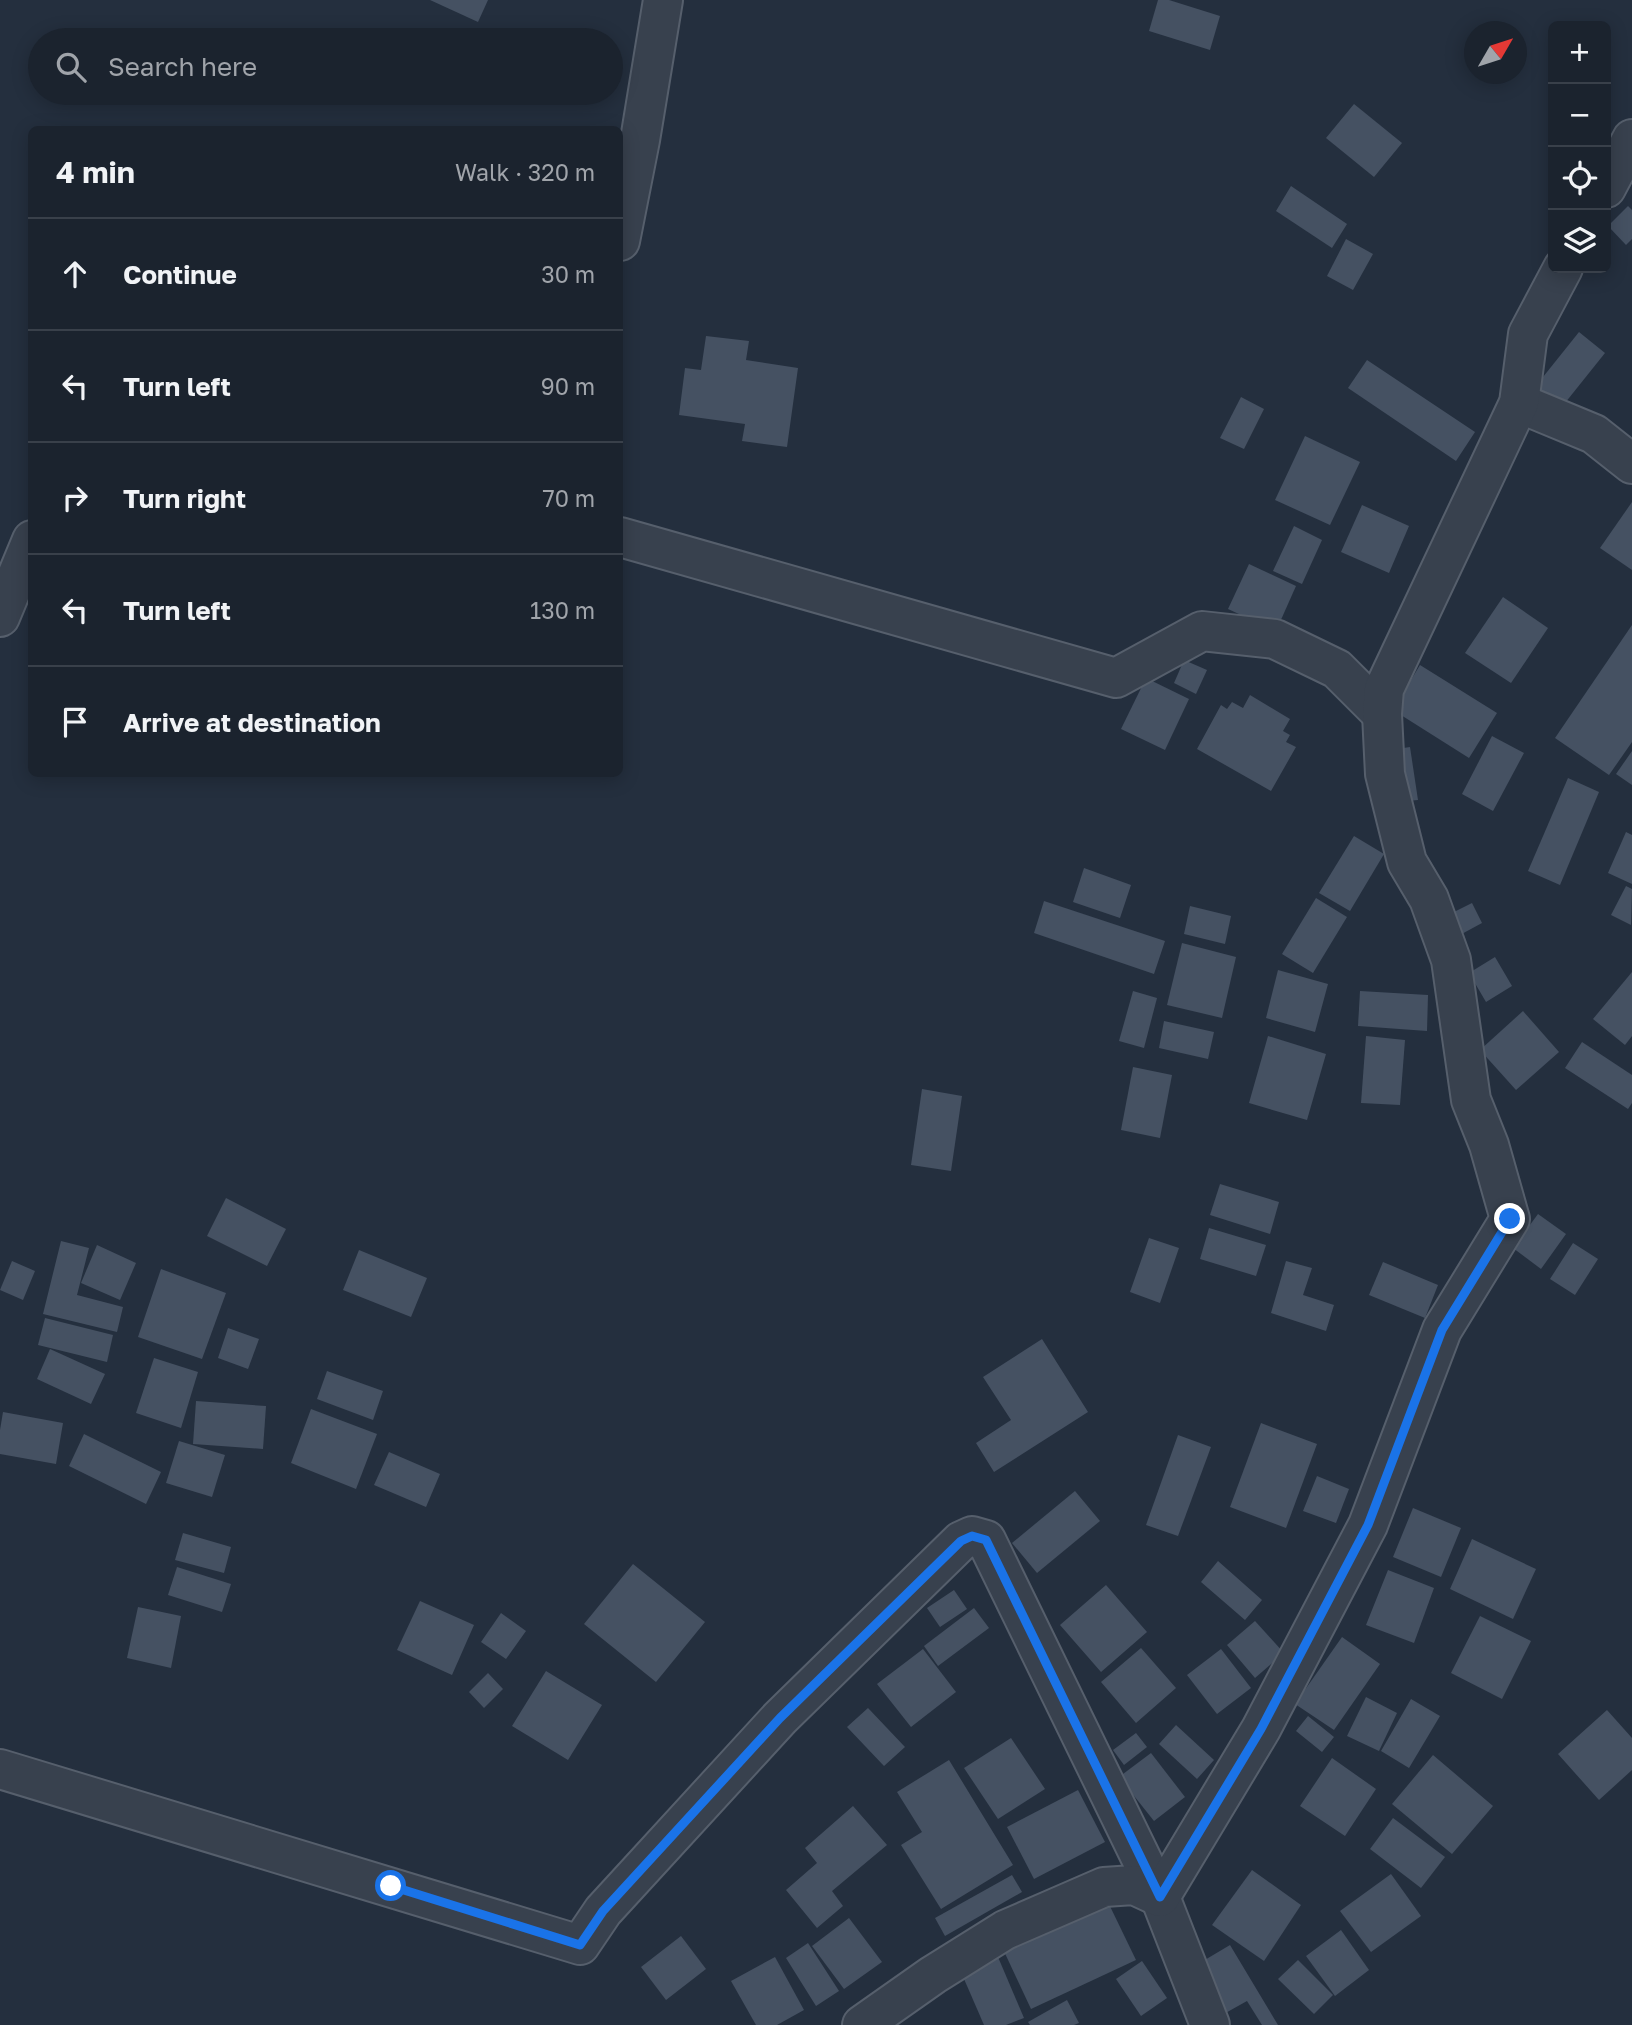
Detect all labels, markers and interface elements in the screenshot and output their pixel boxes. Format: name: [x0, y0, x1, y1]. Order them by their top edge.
north arrow: [1464, 21, 1527, 84]
map controls: [1548, 21, 1611, 273]
button: +: [1548, 21, 1611, 84]
search box: [28, 28, 623, 105]
icon: search: [52, 48, 90, 86]
text: Search here: [108, 51, 257, 82]
button: −: [1548, 84, 1611, 147]
button: locate: [1548, 147, 1611, 210]
text: 4 min: [56, 154, 135, 190]
text: Walk · 320 m: [455, 158, 595, 186]
button: layers: [1548, 210, 1611, 273]
icon: ahead: [56, 255, 94, 293]
text: Continue: [123, 259, 237, 290]
text: 30 m: [541, 260, 595, 288]
icon: left: [56, 367, 94, 405]
text: Turn left: [123, 371, 231, 402]
text: 90 m: [541, 372, 595, 400]
icon: right: [56, 479, 94, 517]
text: Turn right: [123, 483, 246, 514]
text: 70 m: [542, 484, 595, 512]
icon: left: [56, 591, 94, 629]
text: Turn left: [123, 595, 231, 626]
text: 130 m: [530, 596, 595, 624]
icon: arrive: [56, 703, 94, 741]
text: Arrive at destination: [123, 707, 381, 738]
route end: [1494, 1203, 1525, 1234]
route start: [375, 1870, 406, 1901]

